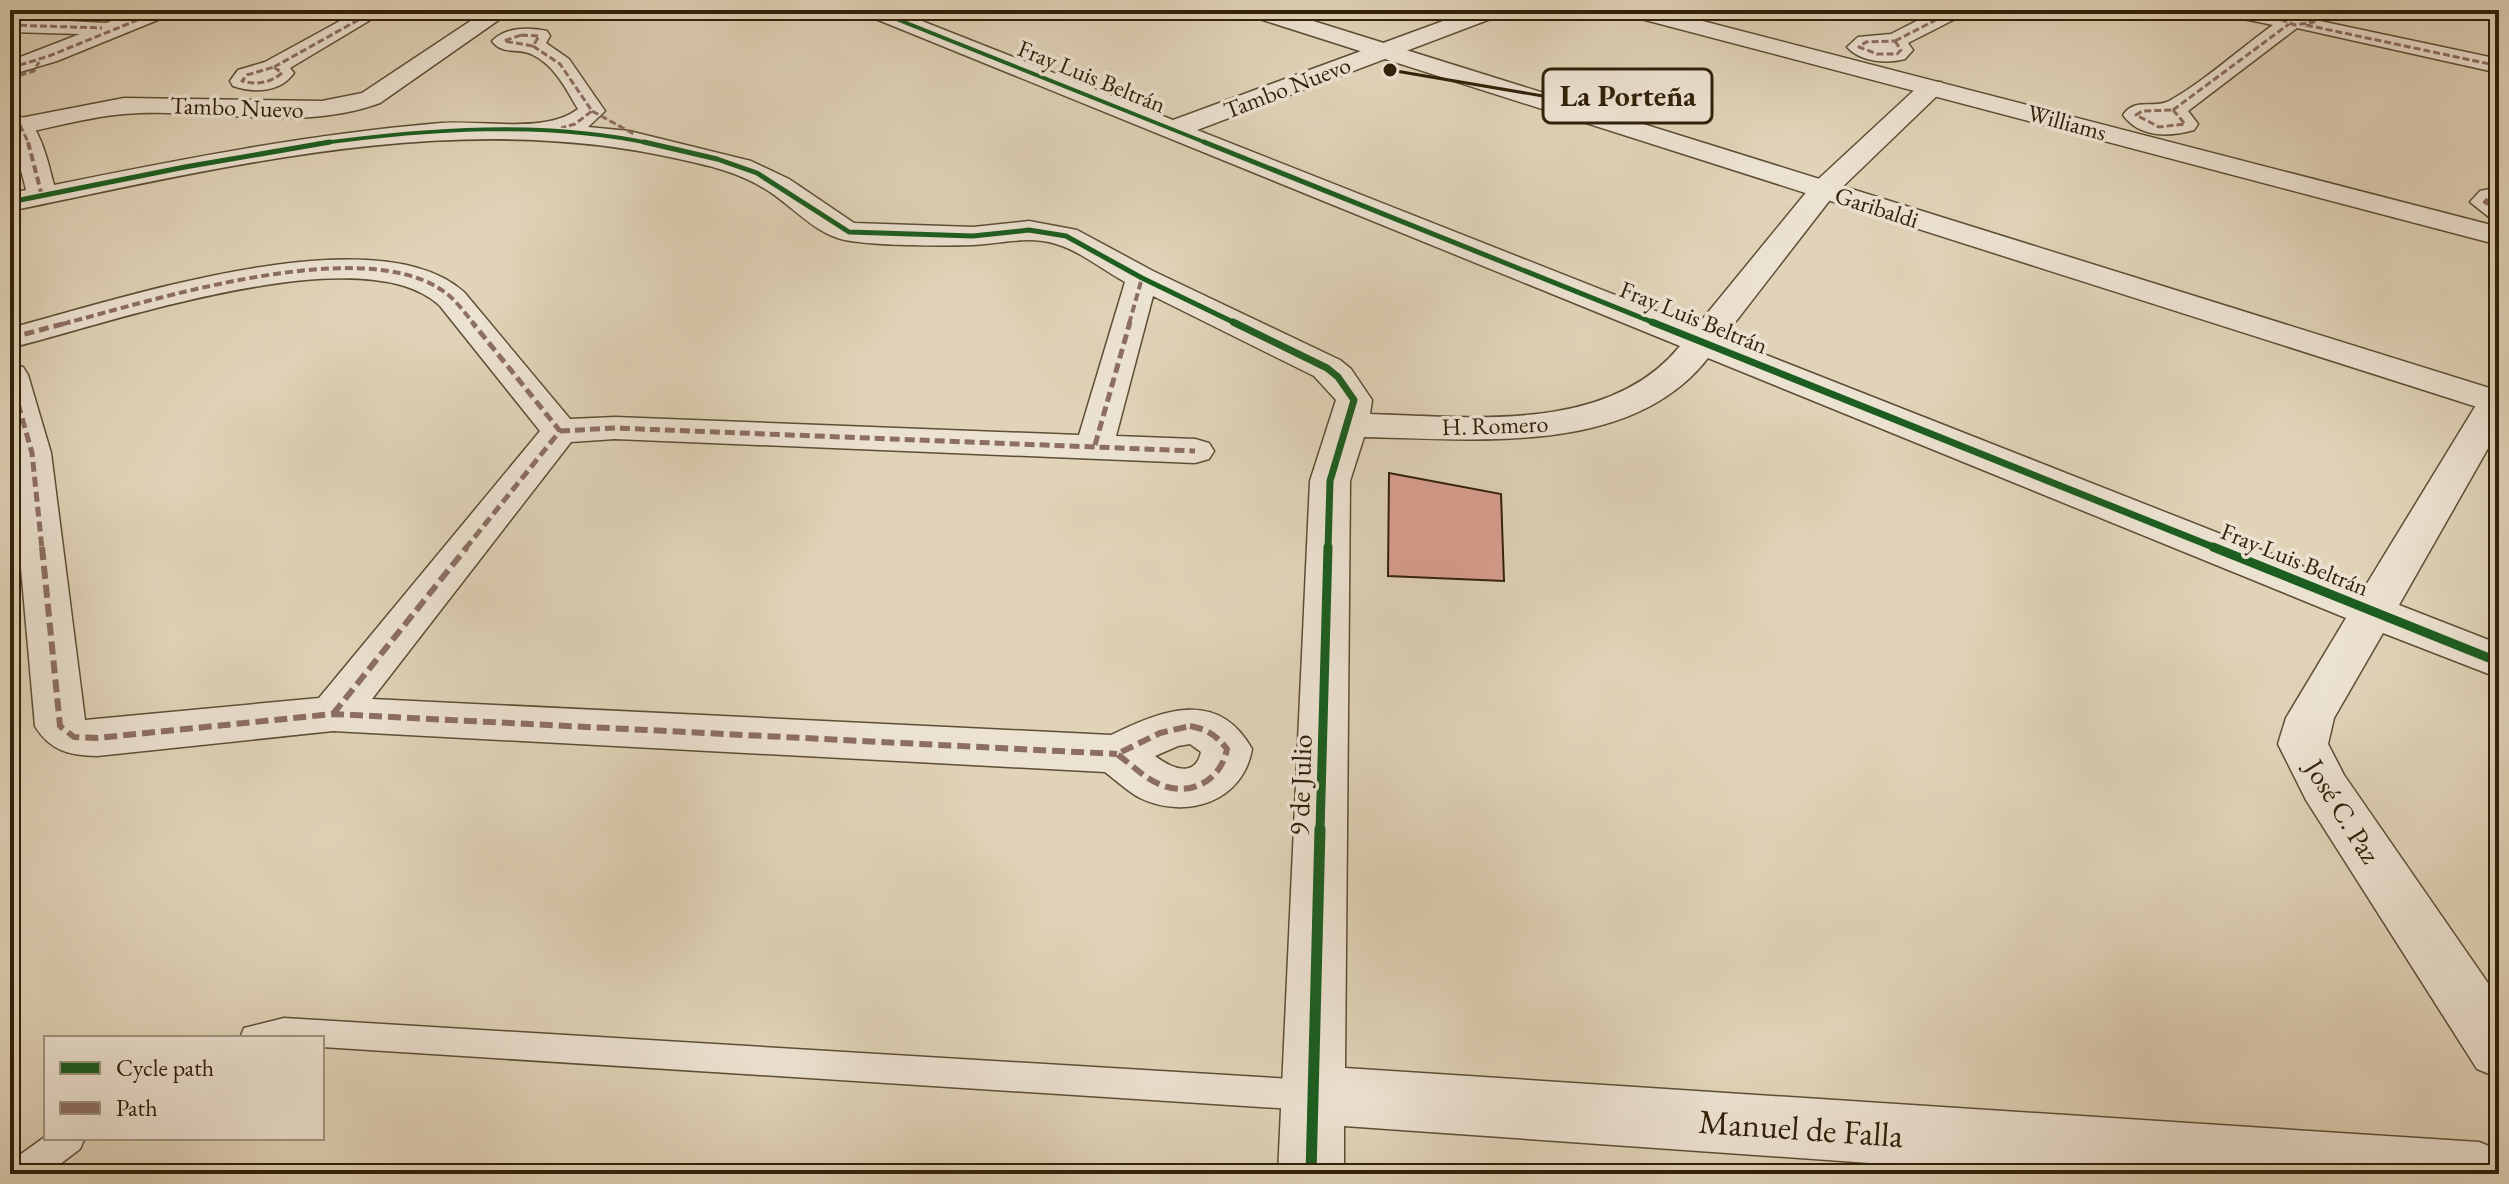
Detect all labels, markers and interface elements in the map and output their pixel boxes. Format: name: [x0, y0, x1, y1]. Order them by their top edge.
street label: Fray Luis Beltrán: [1013, 32, 1171, 120]
street label: Tambo Nuevo: [1219, 49, 1355, 125]
callout: La Porteña: [1543, 69, 1712, 123]
text: La Porteña: [1560, 76, 1697, 115]
street label: Tambo Nuevo: [170, 89, 304, 125]
street label: Williams: [2024, 97, 2110, 147]
street label: Garibaldi: [1831, 179, 1923, 235]
street label: Fray Luis Beltrán: [1615, 273, 1773, 361]
street label: H. Romero: [1441, 408, 1549, 442]
street label: Fray Luis Beltrán: [2216, 515, 2374, 603]
street label: 9 de Julio: [1280, 734, 1320, 836]
street label: José C. Paz: [2296, 751, 2389, 870]
legend: [44, 1036, 324, 1140]
text: Cycle path: [116, 1052, 214, 1083]
text: Path: [116, 1092, 158, 1123]
street label: Manuel de Falla: [1697, 1099, 1905, 1157]

